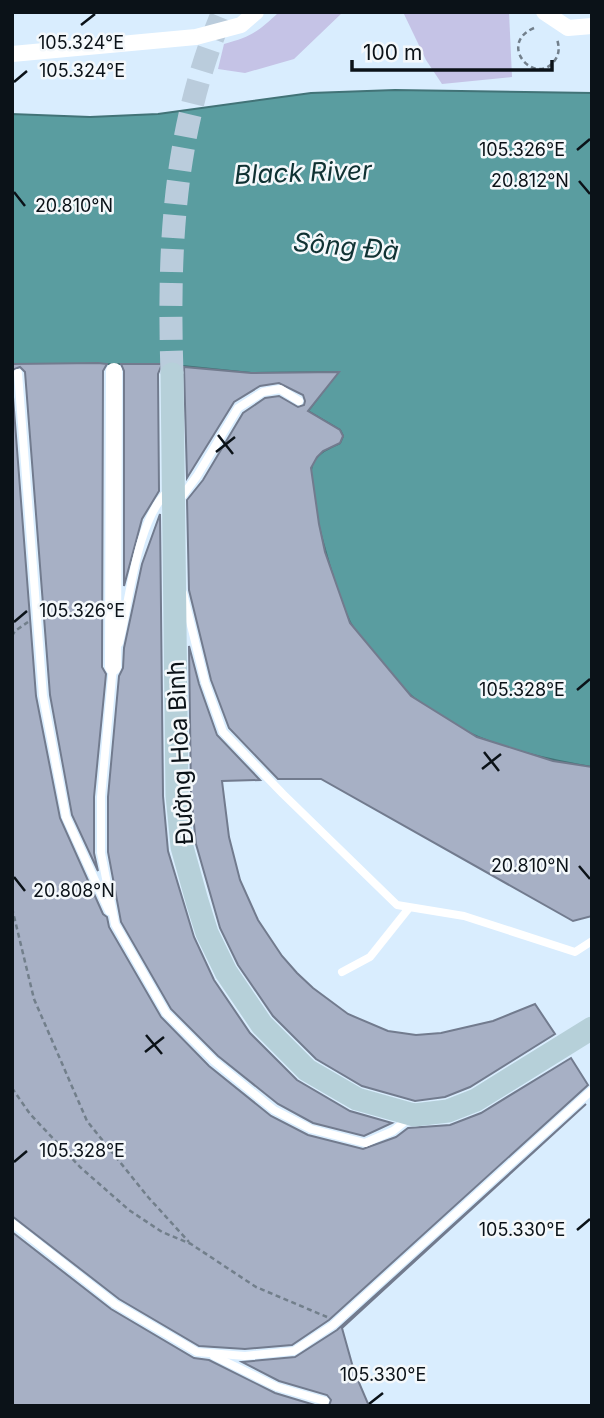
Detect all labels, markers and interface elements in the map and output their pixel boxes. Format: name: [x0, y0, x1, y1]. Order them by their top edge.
scale bar: [352, 28, 552, 72]
text: 105.324°E: [38, 32, 124, 53]
text: 100 m: [363, 40, 422, 65]
text: 105.324°E: [39, 60, 125, 81]
text: 105.326°E: [479, 139, 565, 160]
water label: Black River: [234, 154, 374, 190]
text: 20.812°N: [491, 170, 569, 191]
text: 20.810°N: [35, 195, 113, 216]
water label: Sông Đà: [292, 226, 400, 266]
text: 105.326°E: [39, 600, 125, 621]
street label: Đường Hòa Bình: [161, 660, 199, 846]
text: 105.328°E: [479, 679, 565, 700]
text: 20.810°N: [491, 855, 569, 876]
text: 20.808°N: [33, 880, 115, 901]
text: 105.328°E: [39, 1140, 125, 1161]
text: 105.330°E: [479, 1219, 565, 1240]
text: 105.330°E: [340, 1364, 426, 1385]

